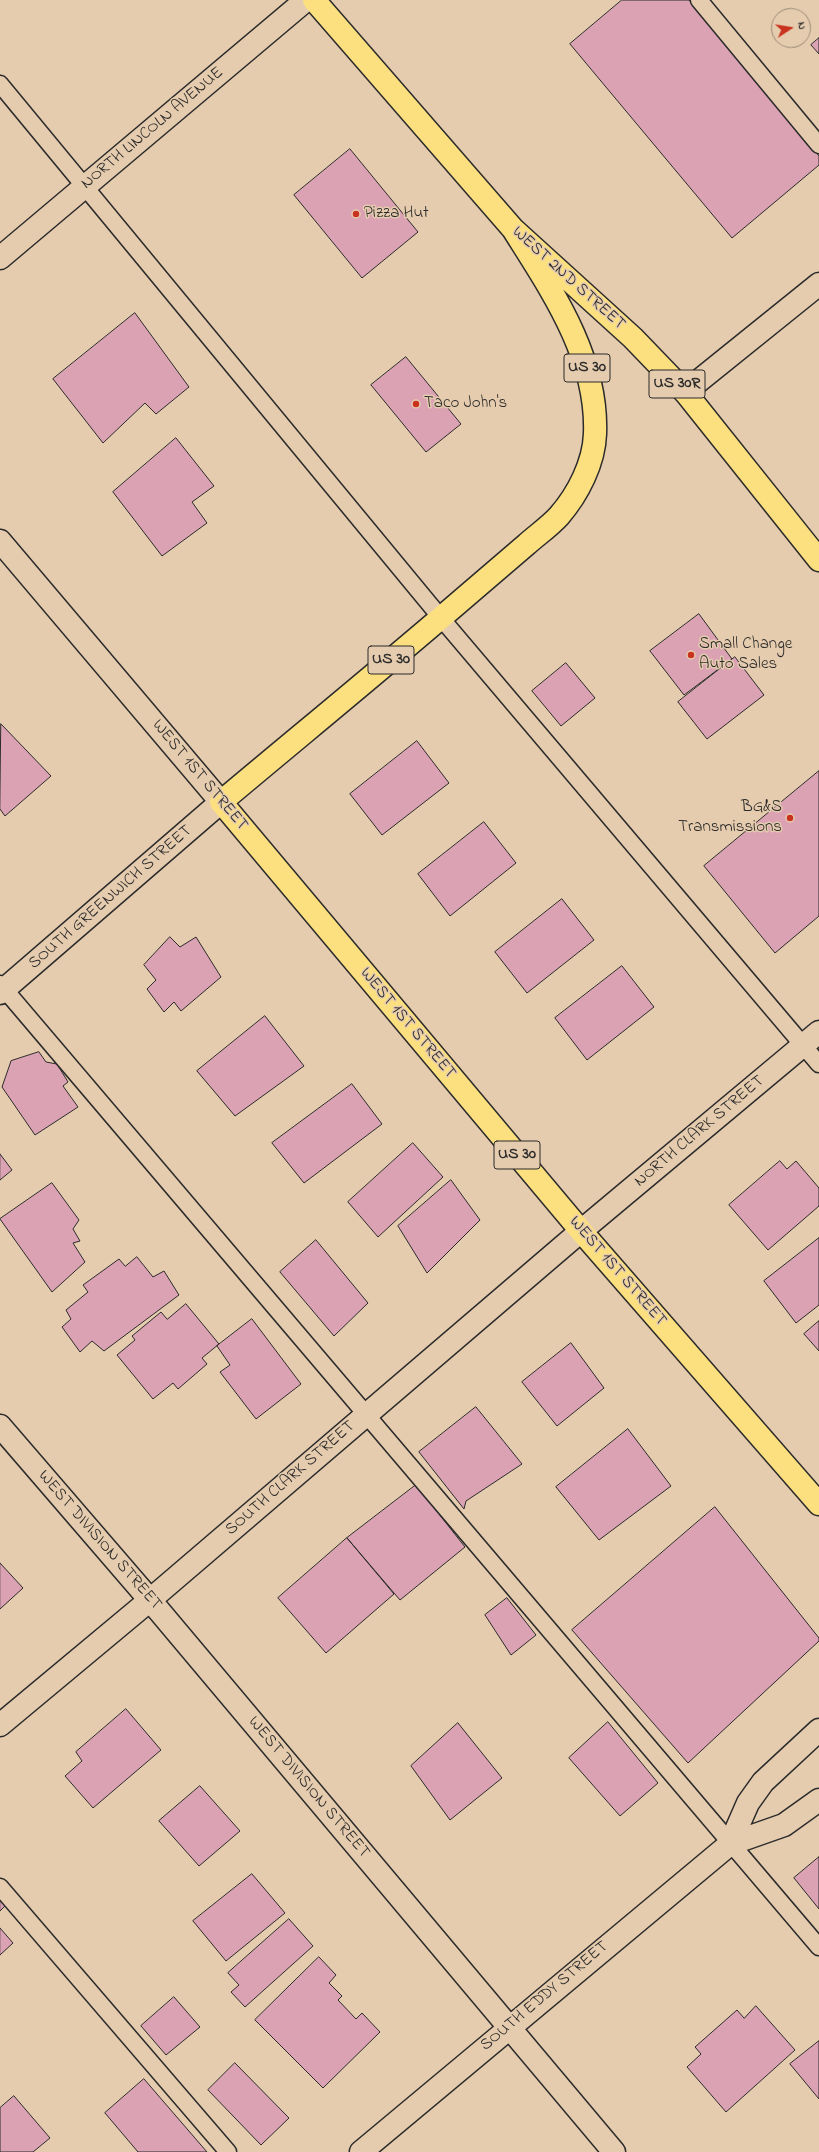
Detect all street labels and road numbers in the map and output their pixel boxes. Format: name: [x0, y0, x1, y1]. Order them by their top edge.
street label: NORTH LINCOLN AVENUE: [78, 63, 228, 195]
street label: WEST 2ND STREET: [507, 223, 629, 335]
road number: US 30: [564, 354, 610, 382]
road number: US 30R: [649, 370, 705, 398]
road number: US 30: [368, 646, 414, 674]
street label: WEST 1ST STREET: [146, 716, 252, 836]
street label: SOUTH GREENWICH STREET: [25, 821, 197, 975]
street label: WEST 1ST STREET: [354, 964, 460, 1084]
street label: NORTH CLARK STREET: [631, 1072, 769, 1192]
road number: US 30: [494, 1141, 540, 1169]
street label: WEST 1ST STREET: [564, 1213, 670, 1331]
street label: SOUTH CLARK STREET: [222, 1417, 360, 1541]
street label: WEST DIVISION STREET: [33, 1467, 165, 1615]
street label: WEST DIVISION STREET: [243, 1713, 373, 1863]
street label: SOUTH EDDY STREET: [477, 1937, 613, 2057]

